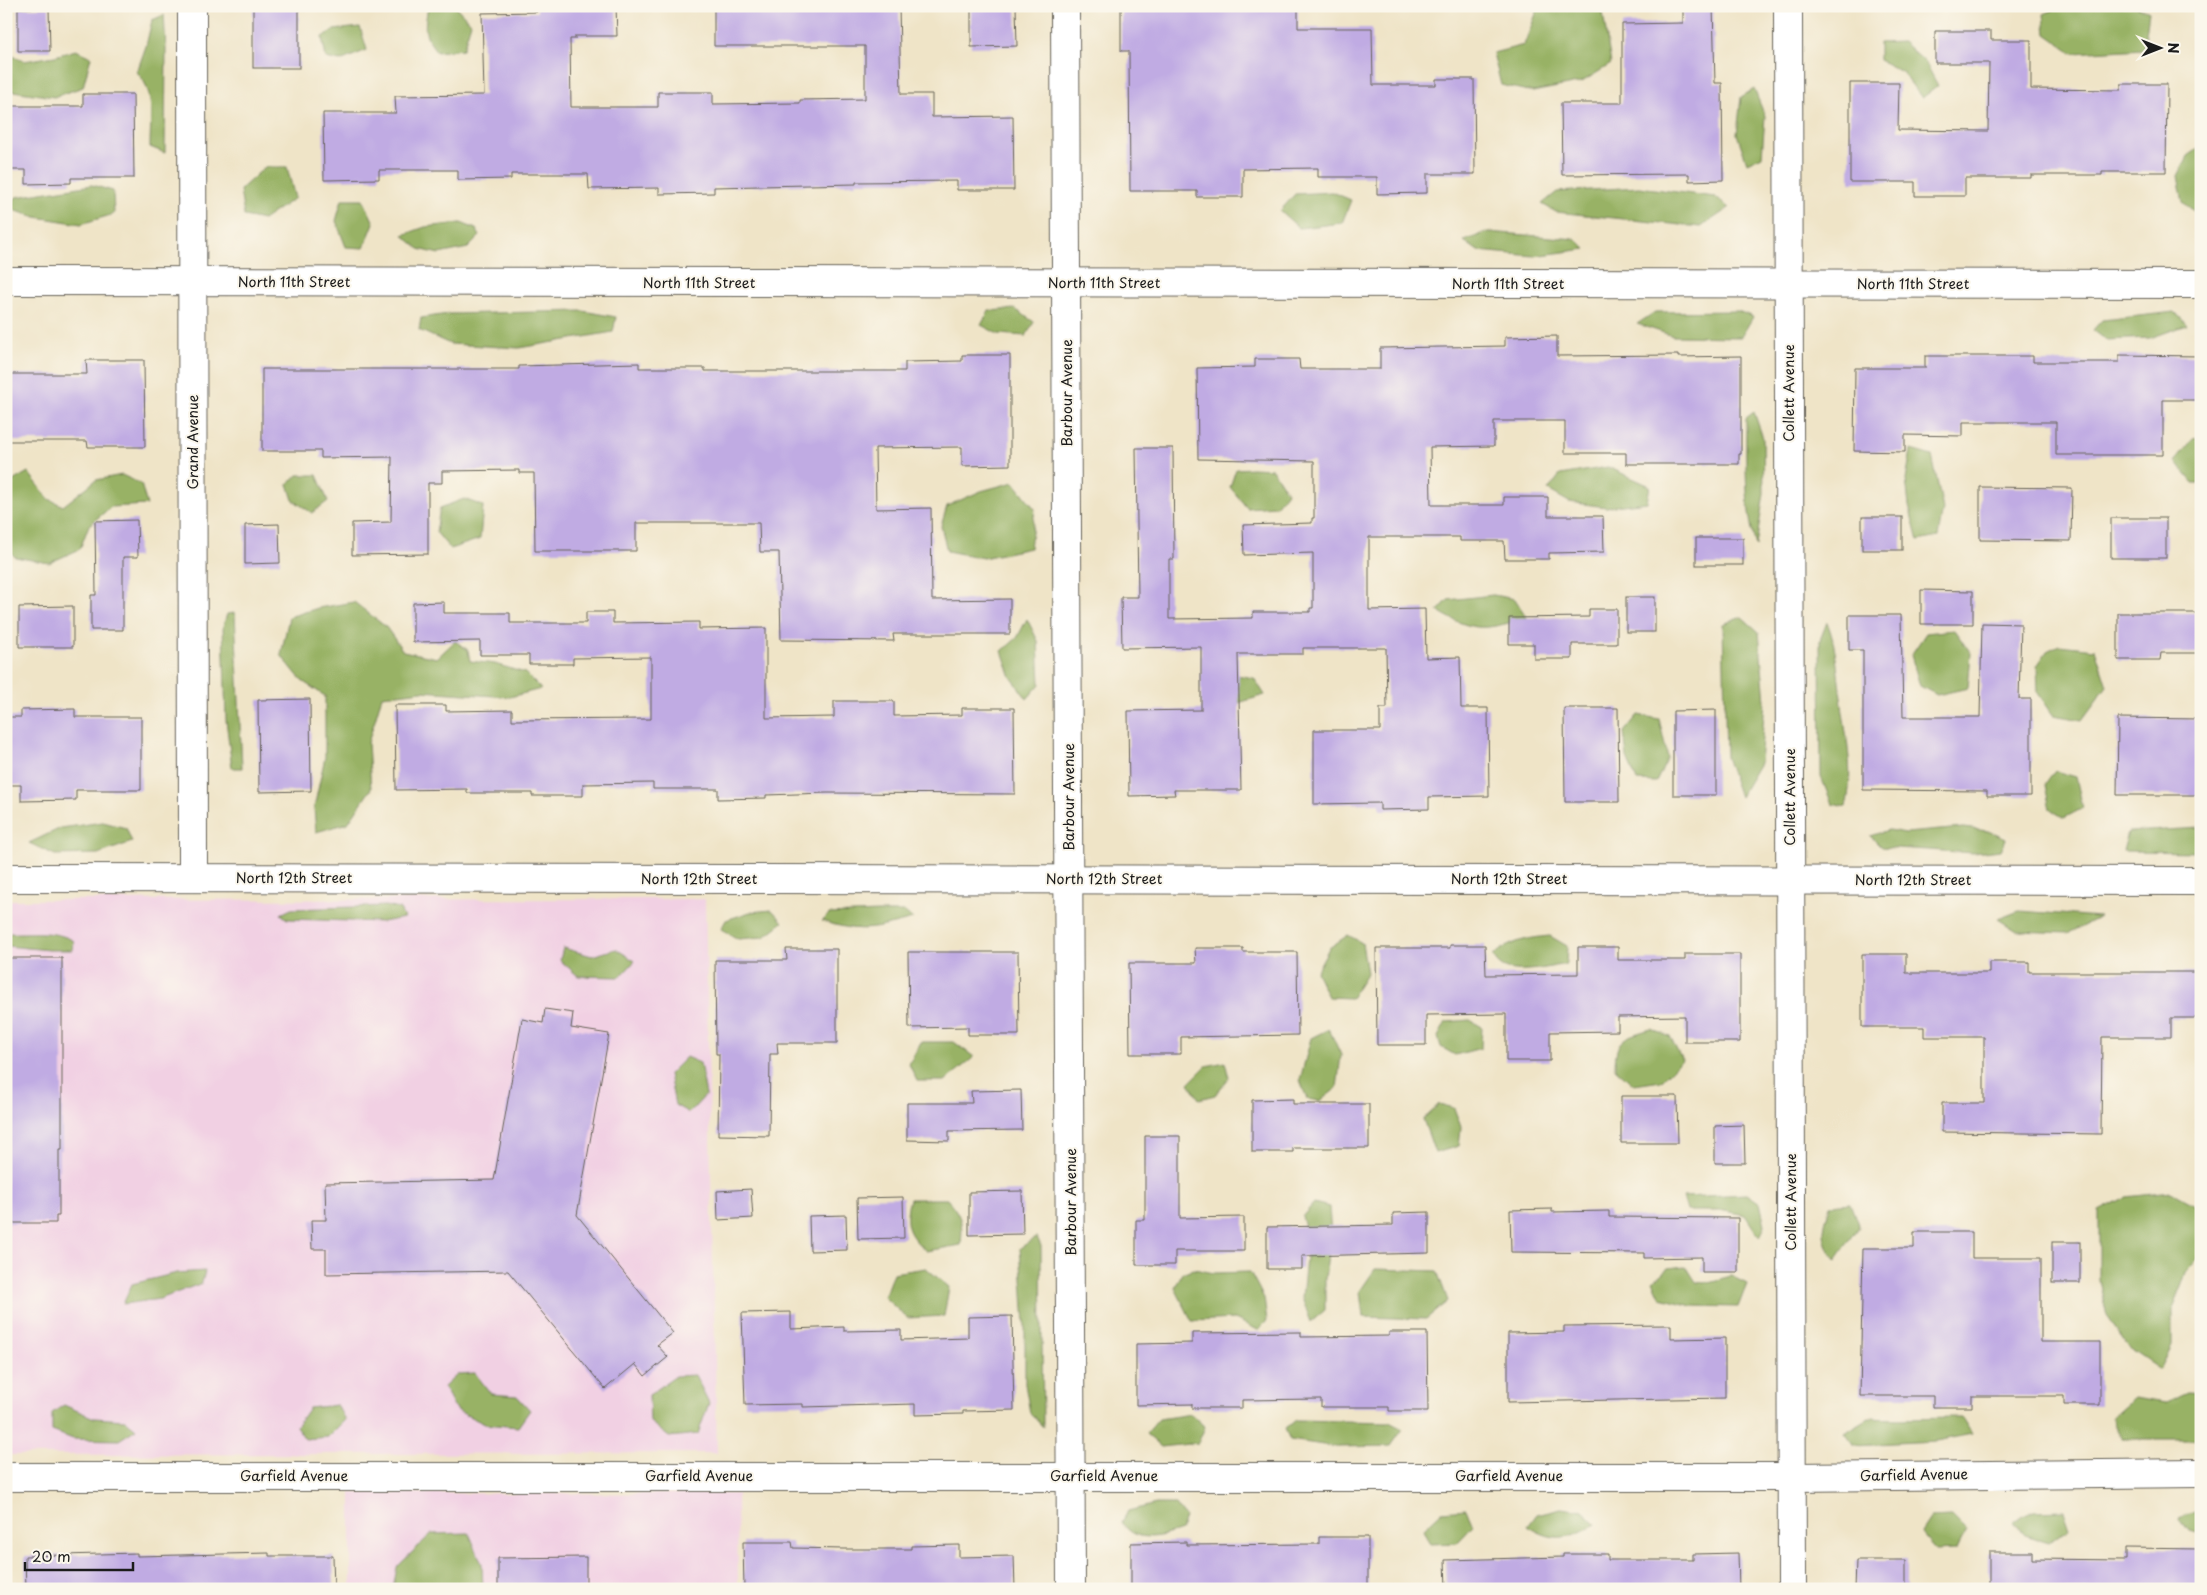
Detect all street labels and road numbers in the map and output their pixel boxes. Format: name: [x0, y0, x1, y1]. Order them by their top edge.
street label: North 11th Street: [238, 271, 351, 292]
street label: North 11th Street: [643, 272, 756, 293]
street label: North 11th Street: [1048, 272, 1161, 293]
street label: North 11th Street: [1452, 273, 1565, 294]
street label: North 11th Street: [1857, 273, 1970, 294]
street label: Barbour Avenue: [1056, 339, 1077, 447]
street label: Collett Avenue: [1778, 344, 1799, 442]
street label: Grand Avenue: [182, 394, 203, 489]
street label: Barbour Avenue: [1058, 743, 1079, 851]
street label: Collett Avenue: [1779, 748, 1800, 846]
street label: North 12th Street: [236, 867, 353, 888]
street label: North 12th Street: [641, 868, 758, 889]
street label: North 12th Street: [1046, 868, 1163, 889]
street label: North 12th Street: [1451, 868, 1568, 889]
street label: North 12th Street: [1855, 869, 1972, 890]
street label: Barbour Avenue: [1060, 1148, 1081, 1256]
street label: Collett Avenue: [1780, 1153, 1801, 1251]
street label: Garfield Avenue: [1860, 1463, 1969, 1486]
street label: Garfield Avenue: [240, 1465, 348, 1486]
street label: Garfield Avenue: [645, 1465, 753, 1486]
street label: Garfield Avenue: [1050, 1465, 1158, 1486]
street label: Garfield Avenue: [1455, 1465, 1563, 1486]

